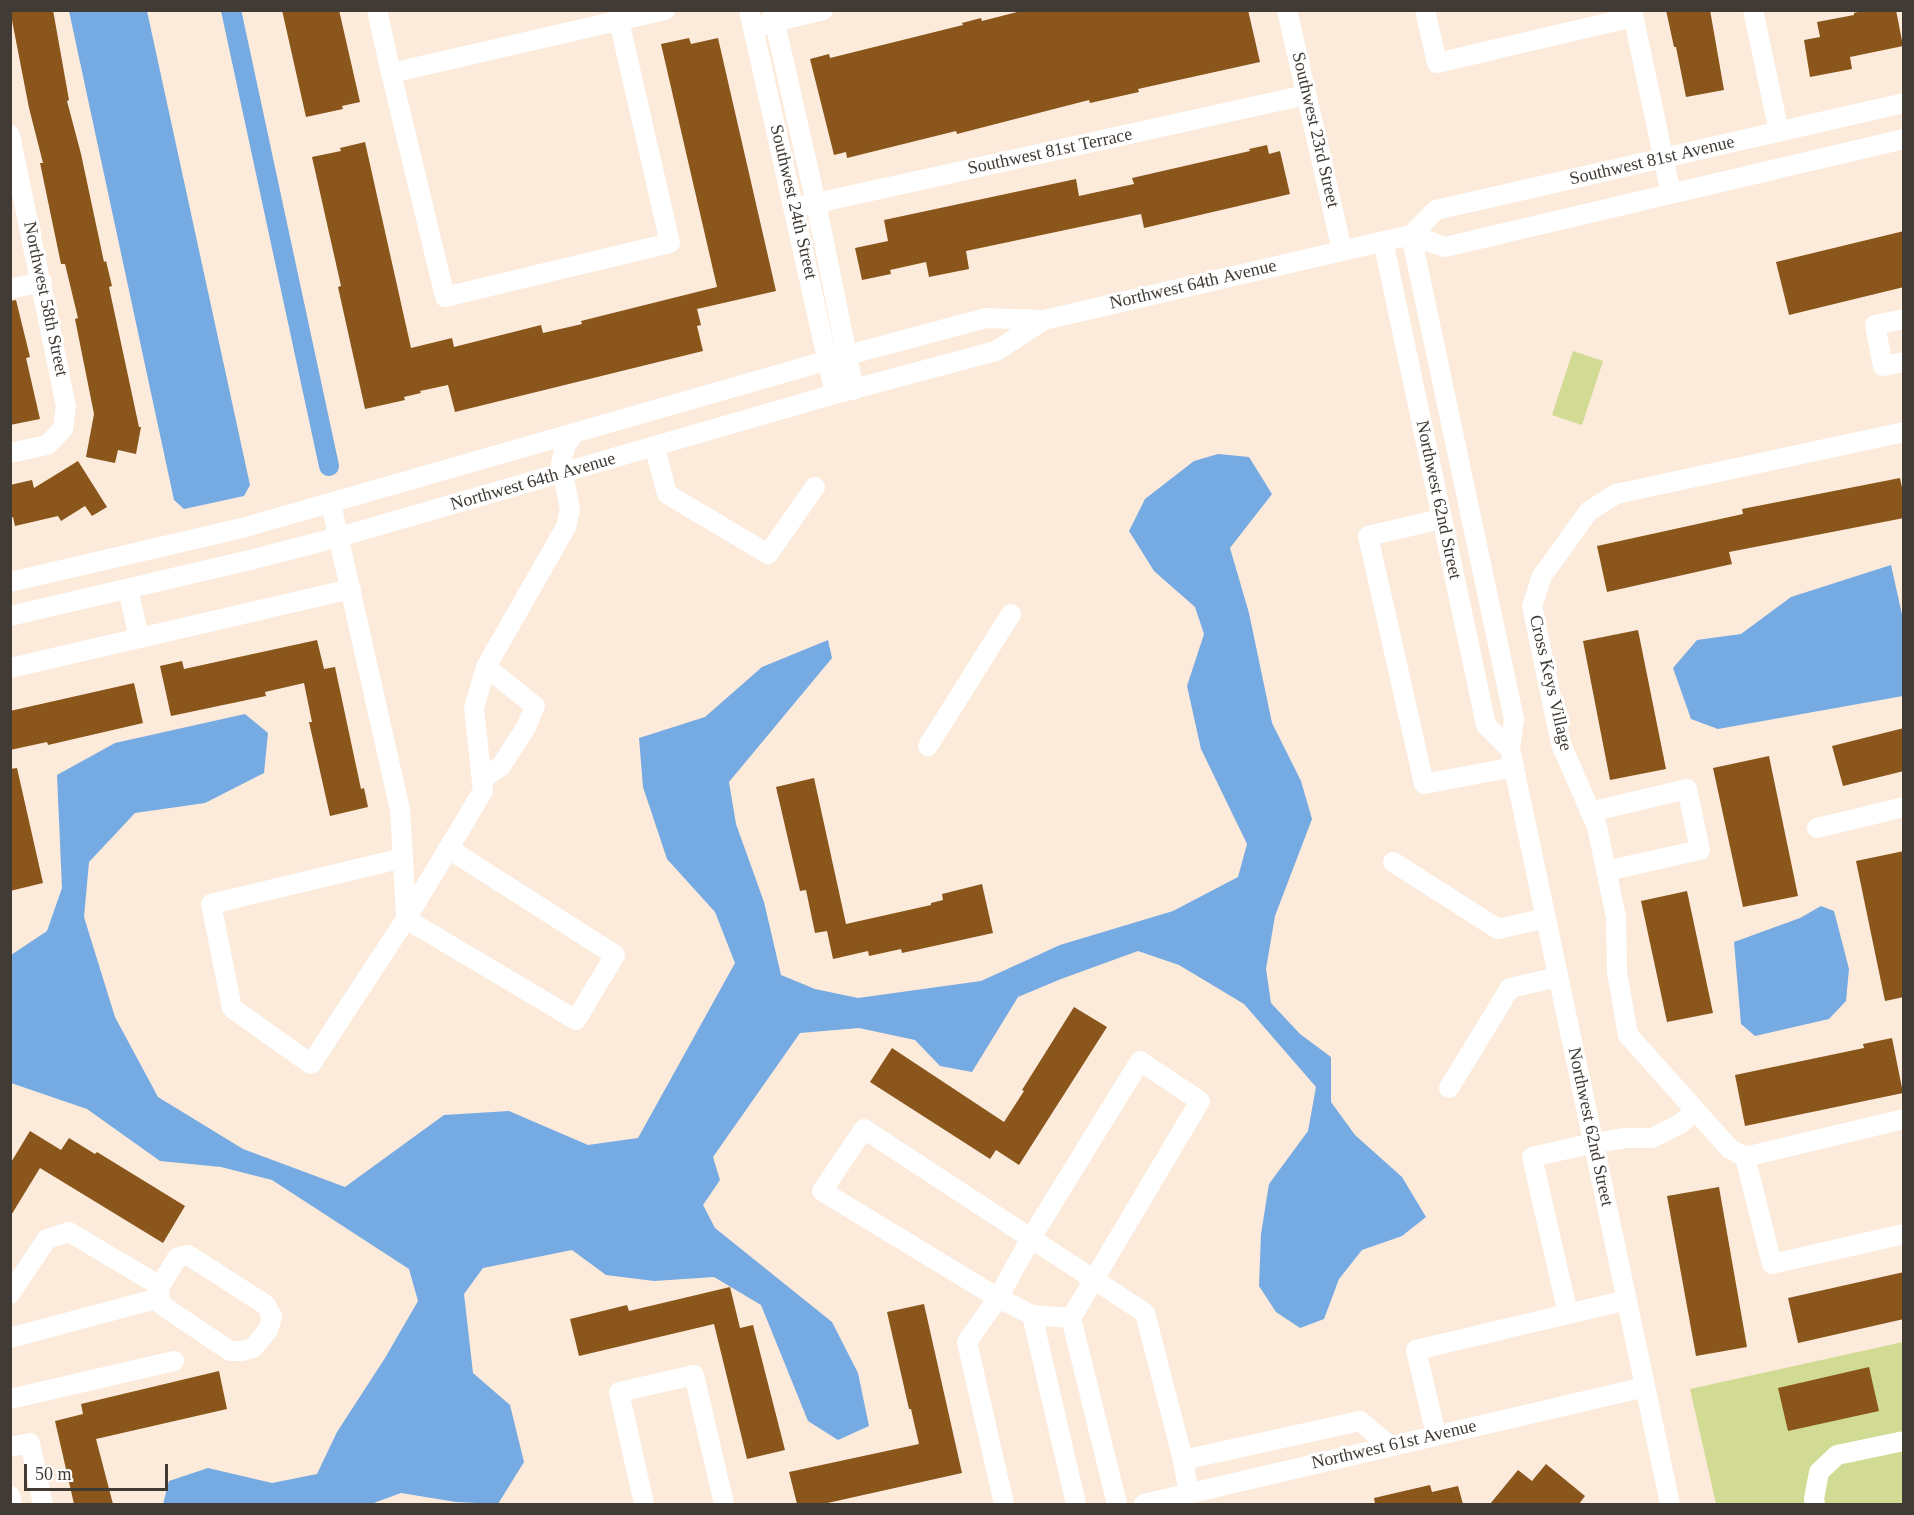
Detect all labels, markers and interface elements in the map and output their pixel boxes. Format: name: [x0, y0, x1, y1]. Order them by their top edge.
street label: Southwest 23rd Street: [1287, 50, 1343, 210]
street label: Southwest 24th Street: [765, 123, 821, 281]
street label: Southwest 81st Terrace: [966, 124, 1134, 180]
street label: Southwest 81st Avenue: [1567, 132, 1737, 190]
street label: Northwest 58th Street: [18, 219, 72, 379]
street label: Northwest 64th Avenue: [1107, 255, 1279, 315]
street label: Northwest 62nd Street: [1411, 419, 1465, 581]
street label: Northwest 64th Avenue: [448, 448, 618, 516]
street label: Cross Keys Village: [1524, 613, 1576, 753]
street label: Northwest 62nd Street: [1563, 1046, 1617, 1208]
street label: Northwest 61st Avenue: [1309, 1416, 1479, 1474]
scale bar: [27, 1452, 171, 1490]
text: 50 m: [35, 1464, 72, 1484]

